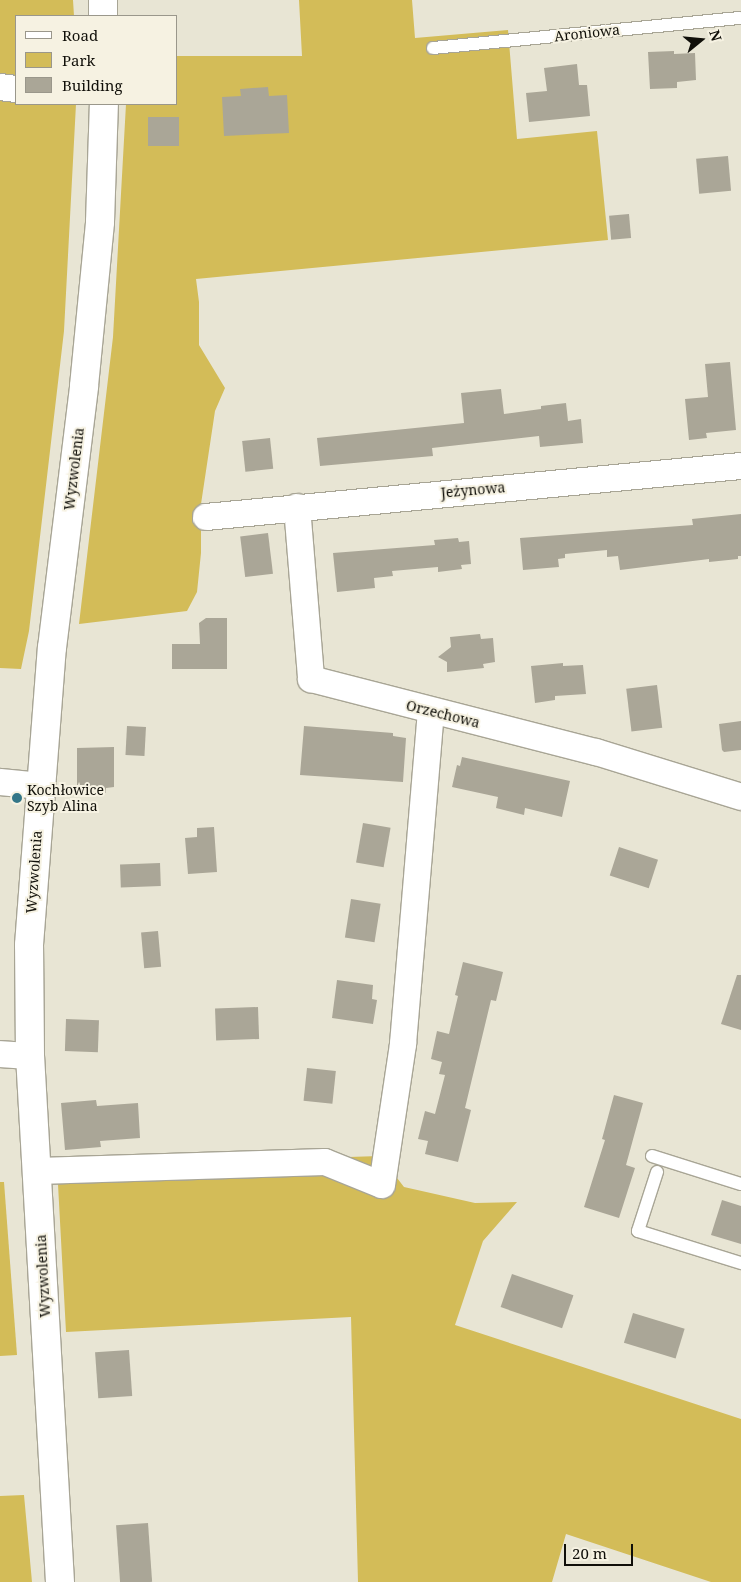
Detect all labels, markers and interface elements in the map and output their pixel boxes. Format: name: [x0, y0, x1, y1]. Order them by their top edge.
legend: [15, 15, 178, 105]
north arrow: [676, 15, 726, 65]
street label: Aroniowa: [553, 21, 621, 45]
text: Road: [62, 25, 98, 45]
text: N: [705, 27, 727, 44]
text: Park: [62, 50, 95, 70]
text: Building: [62, 75, 123, 95]
street label: Wyzwolenia: [61, 427, 87, 511]
street label: Jeżynowa: [440, 479, 506, 501]
street label: Orzechowa: [404, 697, 482, 731]
place label: Kochłowice Szyb Alina: [27, 782, 104, 814]
marker: Kochłowice Szyb Alina: [11, 792, 23, 804]
street label: Wyzwolenia: [23, 830, 45, 914]
street label: Wyzwolenia: [32, 1234, 54, 1318]
scale bar: [566, 1534, 635, 1566]
text: 20 m: [572, 1543, 607, 1563]

